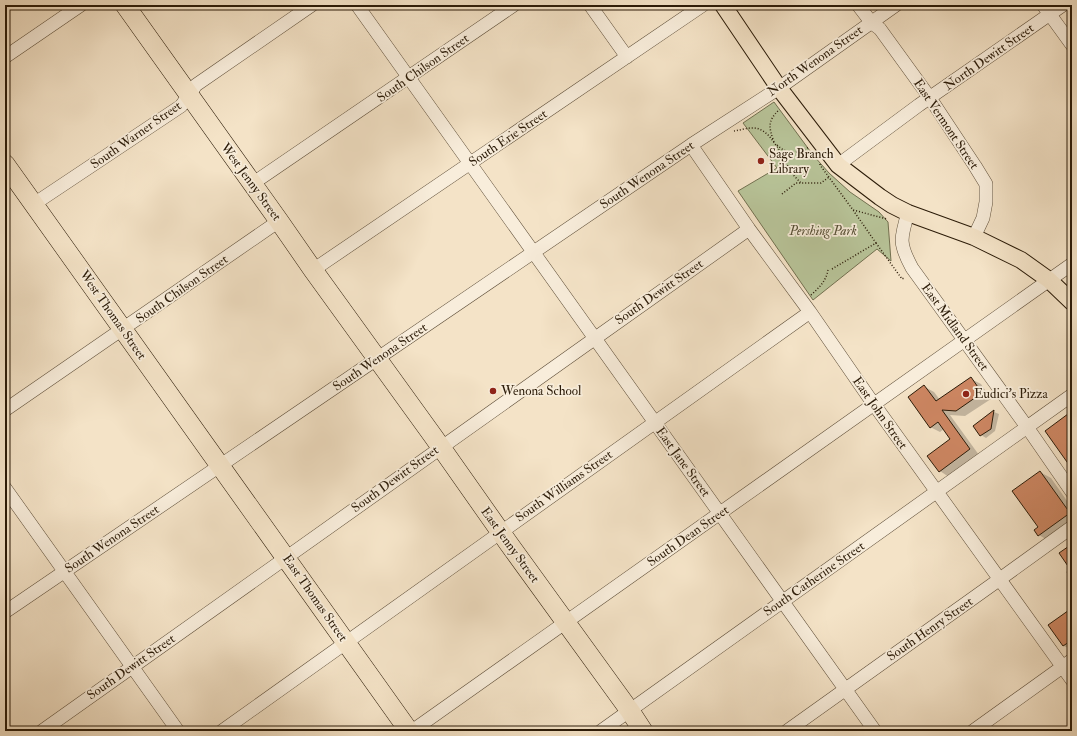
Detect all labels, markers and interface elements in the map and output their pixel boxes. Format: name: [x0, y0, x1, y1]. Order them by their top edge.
street label: North Dewitt Street: [941, 20, 1037, 94]
street label: North Wenona Street: [764, 22, 866, 100]
street label: South Chilson Street: [374, 30, 472, 106]
street label: East Vermont Street: [910, 76, 982, 172]
street label: South Warner Street: [87, 98, 185, 172]
street label: South Erie Street: [466, 106, 550, 170]
street label: South Wenona Street: [597, 137, 697, 213]
street label: West Jenny Street: [216, 139, 285, 225]
place label: Sage Branch Library: [769, 146, 834, 178]
marker: Sage Branch Library: [756, 156, 766, 166]
park label: Pershing Park: [788, 223, 857, 239]
street label: South Chilson Street: [133, 251, 231, 327]
street label: South Dewitt Street: [612, 256, 706, 328]
street label: West Thomas Street: [76, 266, 150, 363]
street label: East Midland Street: [918, 280, 992, 374]
street label: South Wenona Street: [330, 319, 430, 395]
street label: East John Street: [849, 374, 911, 452]
place label: Wenona School: [500, 383, 582, 399]
marker: Wenona School: [488, 386, 498, 396]
place label: Eudici's Pizza: [974, 386, 1048, 402]
marker: Eudici's Pizza: [961, 389, 971, 399]
street label: East Jane Street: [652, 424, 714, 500]
street label: South Dewitt Street: [348, 442, 442, 516]
street label: South Williams Street: [512, 447, 616, 525]
street label: South Wenona Street: [62, 501, 162, 577]
street label: South Dean Street: [644, 502, 732, 570]
street label: East Jenny Street: [476, 504, 543, 587]
street label: South Catherine Street: [760, 538, 868, 620]
street label: East Thomas Street: [279, 551, 351, 645]
street label: South Henry Street: [884, 593, 977, 665]
street label: South Dewitt Street: [84, 631, 178, 703]

